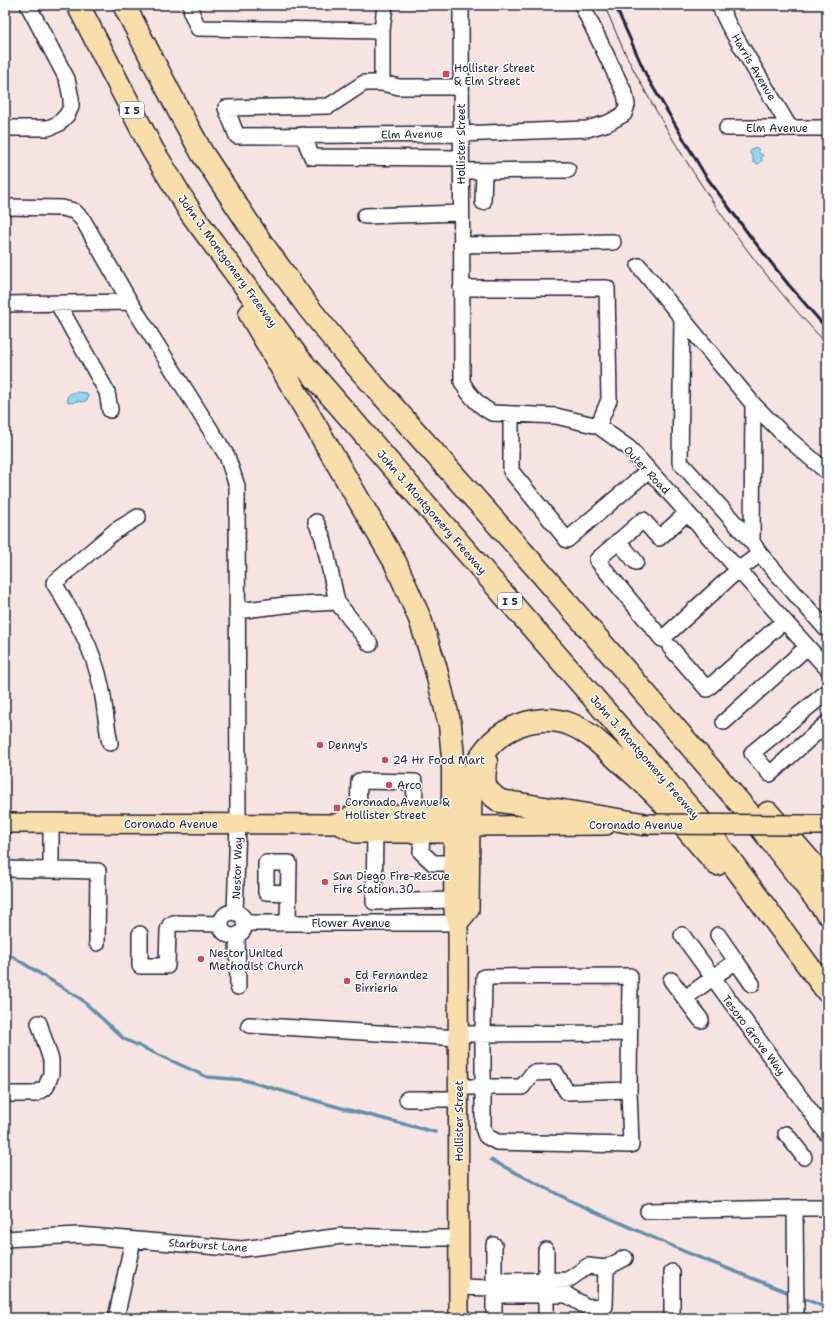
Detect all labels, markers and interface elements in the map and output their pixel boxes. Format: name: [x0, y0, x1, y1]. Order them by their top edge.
street label: Harris Avenue: [728, 31, 779, 103]
place label: Hollister Street & Elm Street: [454, 61, 535, 89]
marker: Hollister Street & Elm Street: [441, 69, 451, 79]
road number: I 5: [120, 102, 144, 118]
street label: Hollister Street: [454, 103, 469, 185]
street label: Elm Avenue: [746, 121, 808, 136]
street label: Elm Avenue: [381, 126, 443, 143]
street label: John J. Montgomery Freeway: [175, 192, 281, 330]
street label: Outer Road: [620, 443, 673, 498]
street label: John J. Montgomery Freeway: [374, 447, 490, 578]
road number: I 5: [498, 593, 522, 609]
street label: John J. Montgomery Freeway: [587, 692, 703, 823]
place label: Denny's: [328, 738, 368, 753]
marker: Denny's: [315, 740, 325, 750]
place label: 24 Hr Food Mart: [393, 753, 485, 768]
marker: 24 Hr Food Mart: [380, 755, 390, 765]
place label: Arco: [397, 778, 422, 793]
marker: Arco: [384, 780, 394, 790]
place label: Coronado Avenue & Hollister Street: [345, 795, 450, 823]
marker: Coronado Avenue & Hollister Street: [332, 803, 342, 813]
street label: Coronado Avenue: [124, 817, 218, 832]
street label: Coronado Avenue: [589, 818, 683, 833]
street label: Nestor Way: [229, 836, 246, 900]
place label: San Diego Fire-Rescue Fire Station 30: [333, 869, 450, 897]
marker: San Diego Fire-Rescue Fire Station 30: [320, 877, 330, 887]
street label: Flower Avenue: [312, 916, 390, 931]
place label: Nestor United Methodist Church: [209, 946, 304, 974]
marker: Nestor United Methodist Church: [196, 954, 206, 964]
place label: Ed Fernandez Birrieria: [355, 968, 429, 996]
marker: Ed Fernandez Birrieria: [342, 976, 352, 986]
street label: Tesoro Grove Way: [719, 992, 789, 1078]
street label: Hollister Street: [452, 1080, 467, 1162]
street label: Starburst Lane: [168, 1235, 248, 1256]

